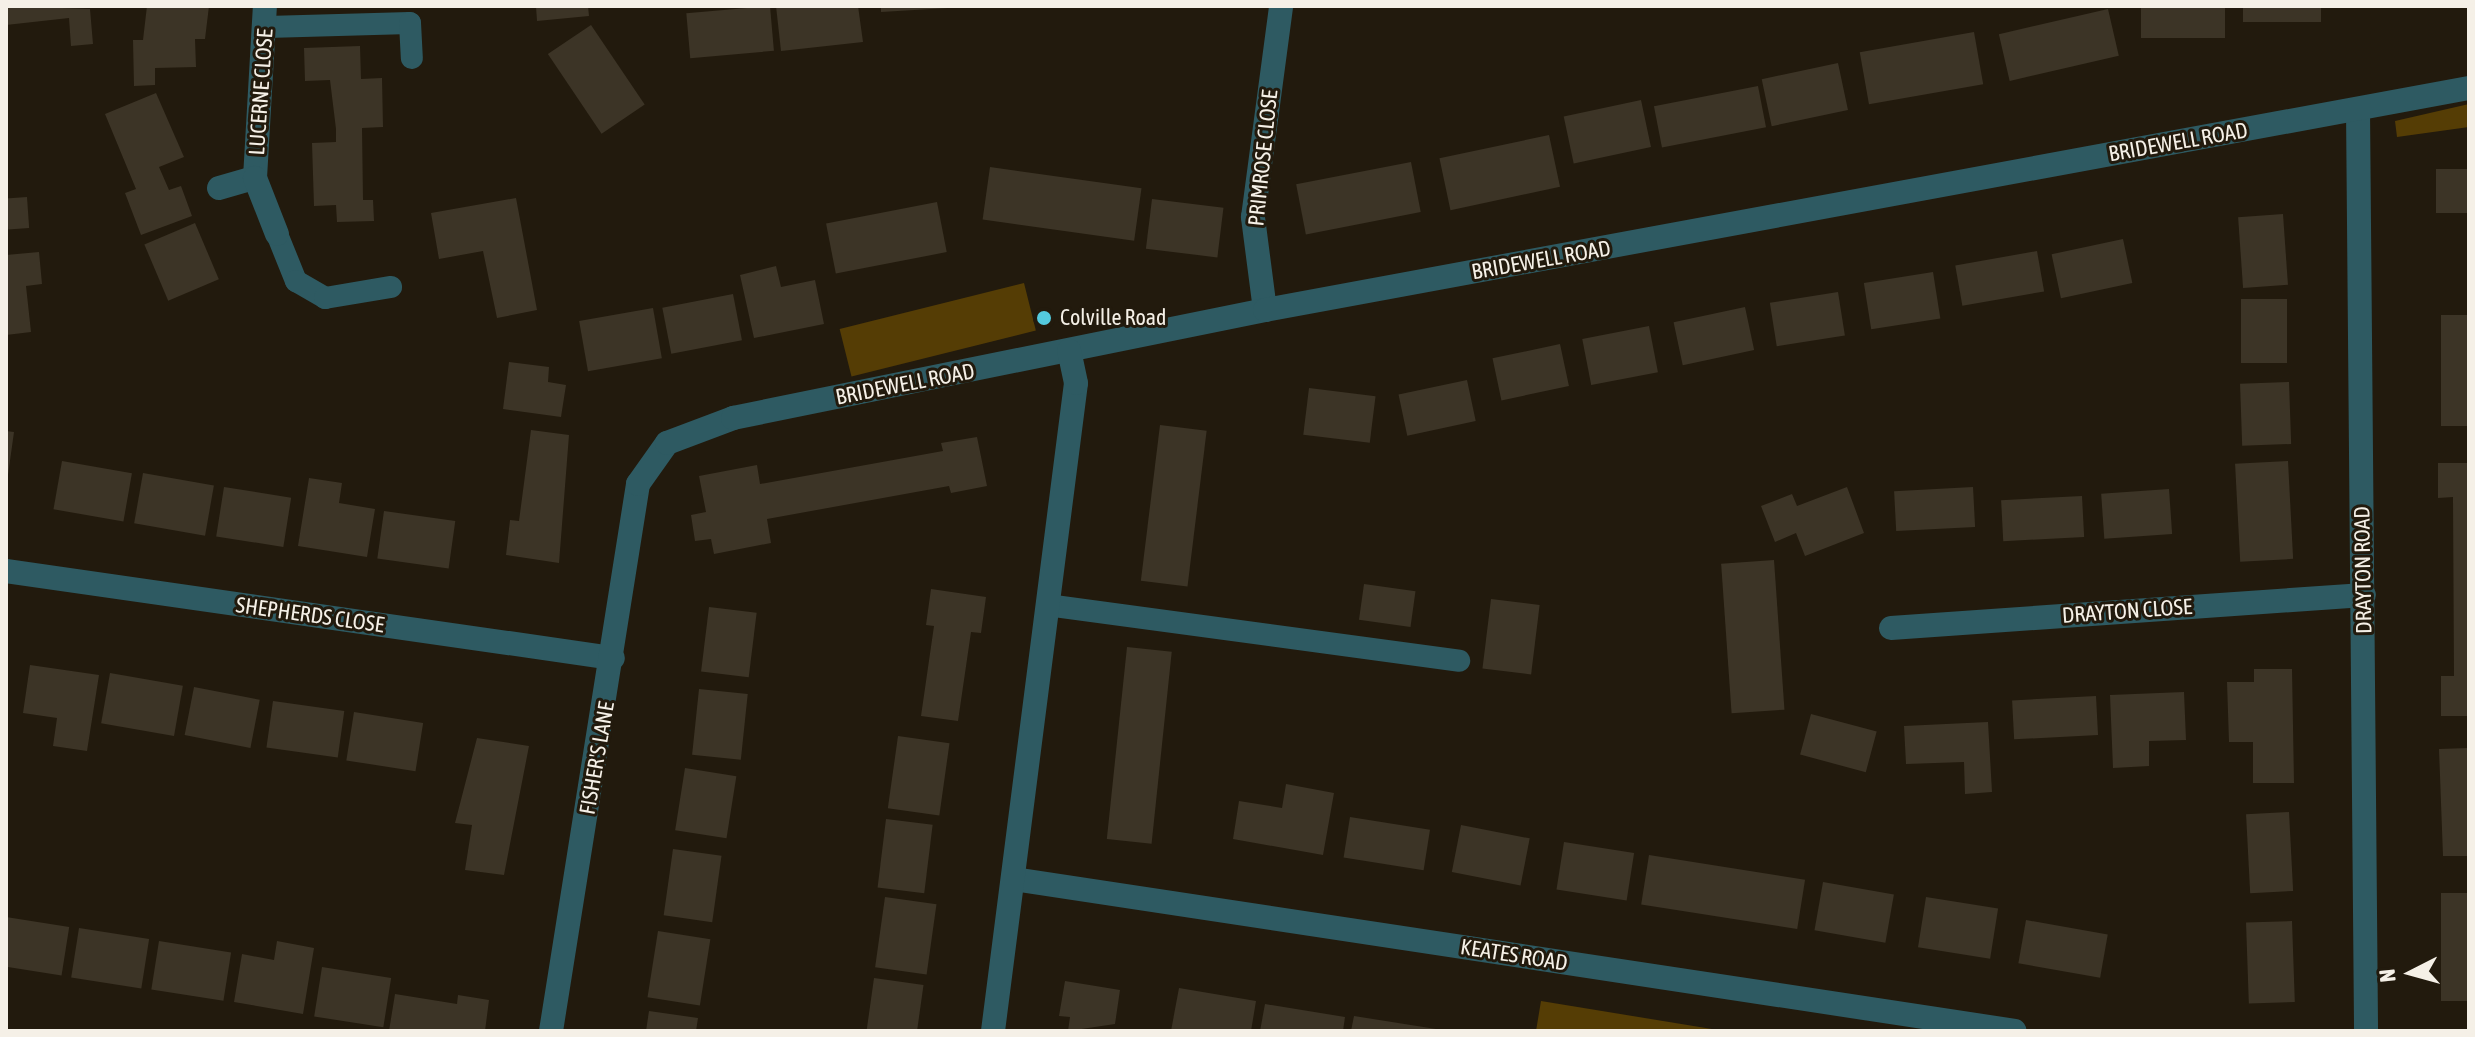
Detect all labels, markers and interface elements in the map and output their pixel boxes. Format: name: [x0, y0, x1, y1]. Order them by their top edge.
street label: LUCERNE CLOSE: [243, 28, 279, 156]
street label: PRIMROSE CLOSE: [1243, 89, 1283, 227]
street label: BRIDEWELL ROAD: [2106, 117, 2250, 167]
street label: BRIDEWELL ROAD: [1469, 235, 1613, 285]
place label: Colville Road: [1060, 305, 1166, 331]
marker: Colville Road: [1035, 309, 1053, 327]
street label: BRIDEWELL ROAD: [833, 358, 977, 410]
street label: DRAYTON ROAD: [2349, 506, 2377, 634]
street label: SHEPHERDS CLOSE: [234, 592, 386, 638]
street label: DRAYTON CLOSE: [2061, 593, 2193, 629]
street label: FISHER'S LANE: [574, 699, 620, 817]
north arrow: [2371, 933, 2451, 1013]
street label: KEATES ROAD: [1459, 934, 1569, 976]
text: N: [2374, 968, 2401, 983]

